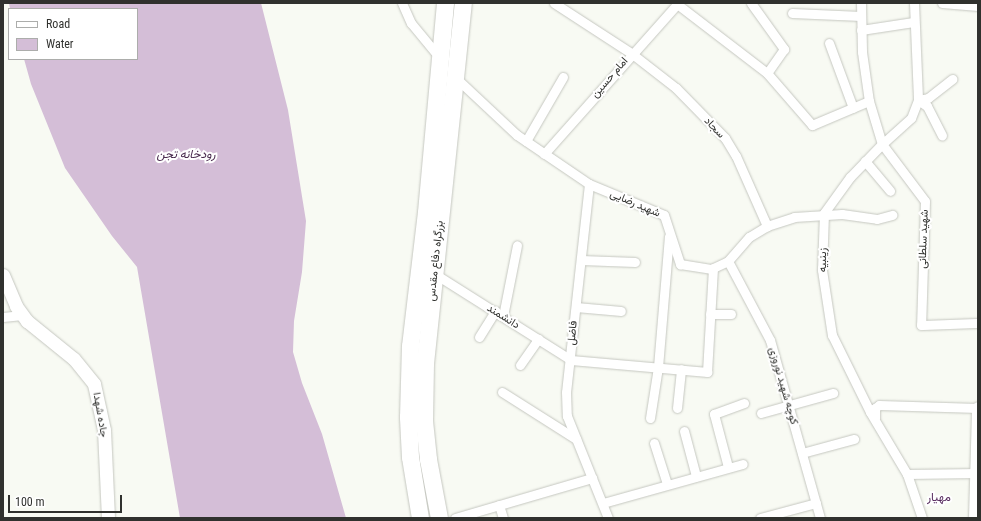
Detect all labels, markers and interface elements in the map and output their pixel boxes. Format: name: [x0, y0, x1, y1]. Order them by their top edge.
legend: [8, 8, 138, 60]
text: Road: [46, 17, 70, 31]
text: Water: [46, 37, 74, 51]
street label: امام حسین: [589, 55, 631, 101]
street label: سجاد: [701, 115, 727, 141]
water label: رودخانه تجن: [156, 148, 216, 162]
street label: شهید رضایی: [608, 187, 662, 221]
street label: شهید سلطانی: [916, 209, 932, 269]
street label: بزرگراه دفاع مقدس: [425, 220, 447, 302]
street label: زینبیه: [816, 248, 830, 272]
street label: دانشمند: [484, 302, 522, 332]
street label: فاضل: [565, 320, 581, 346]
street label: کوچه شهید نوروزی: [766, 346, 800, 426]
street label: جاده شهدا: [90, 391, 110, 439]
scale bar: [10, 487, 124, 513]
district label: مهیار: [927, 491, 951, 505]
text: 100 m: [15, 495, 45, 509]

